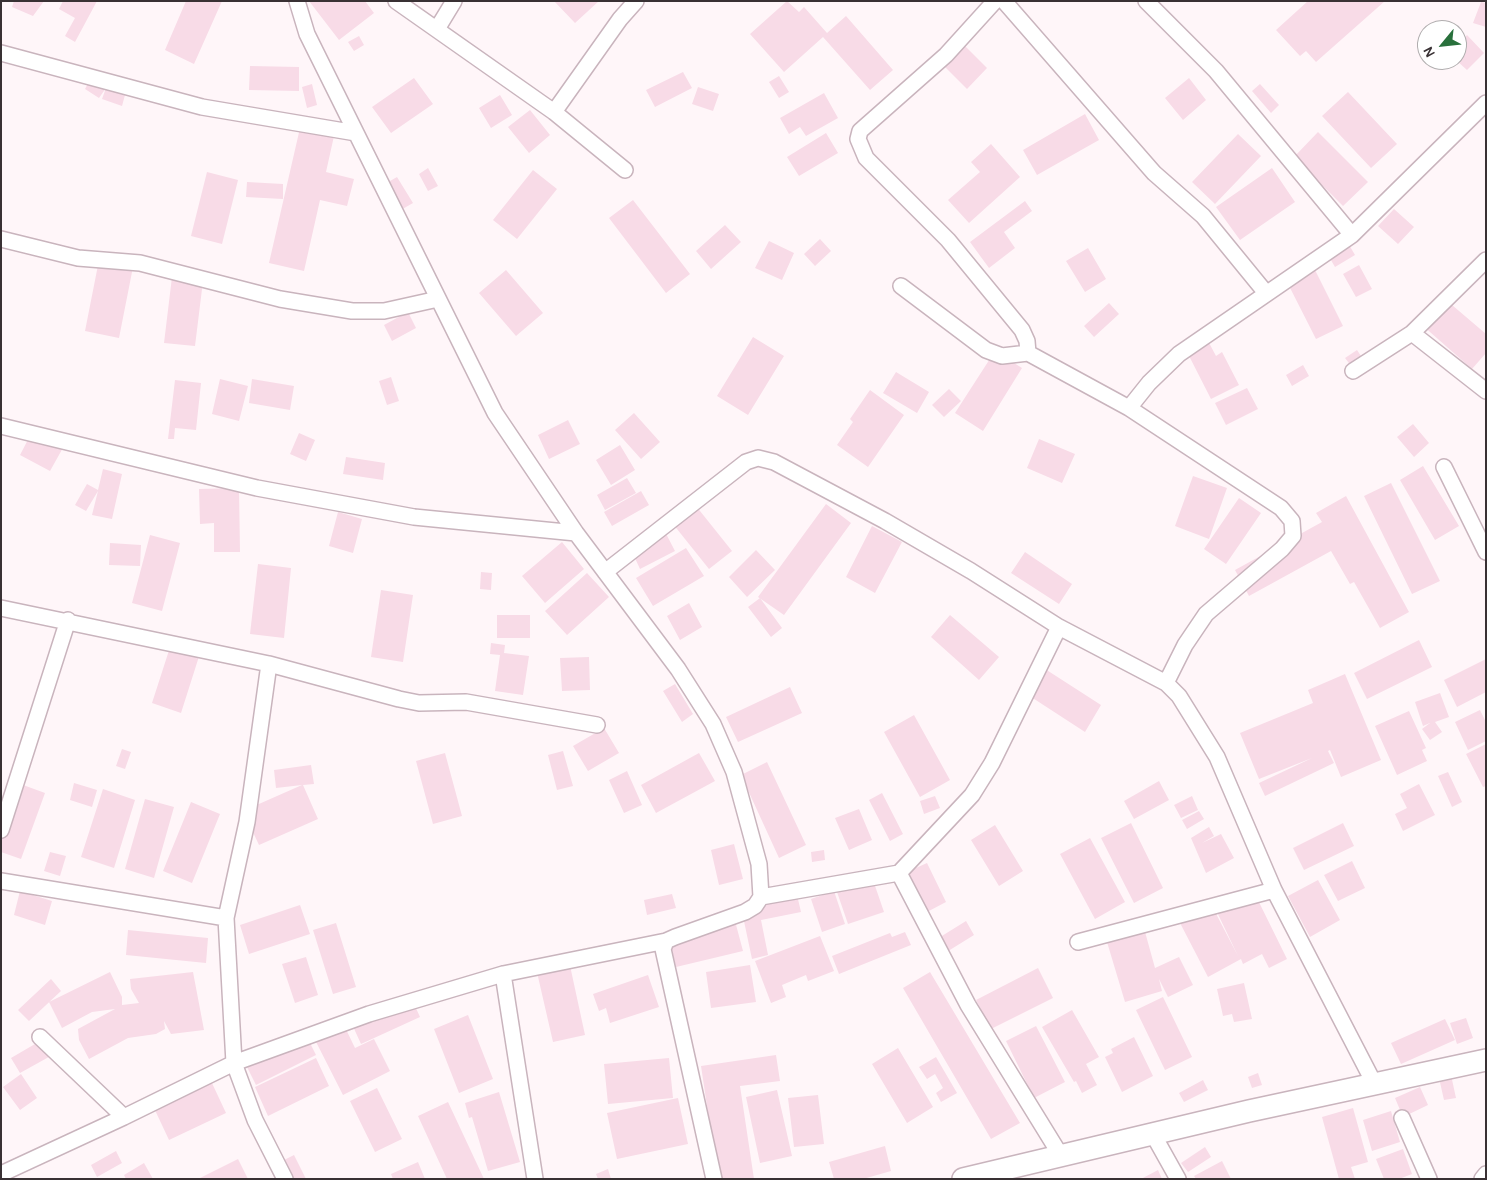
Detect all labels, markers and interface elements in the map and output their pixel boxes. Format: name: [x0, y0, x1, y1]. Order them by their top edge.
north arrow: [1417, 20, 1467, 70]
text: N: [1419, 43, 1439, 60]

